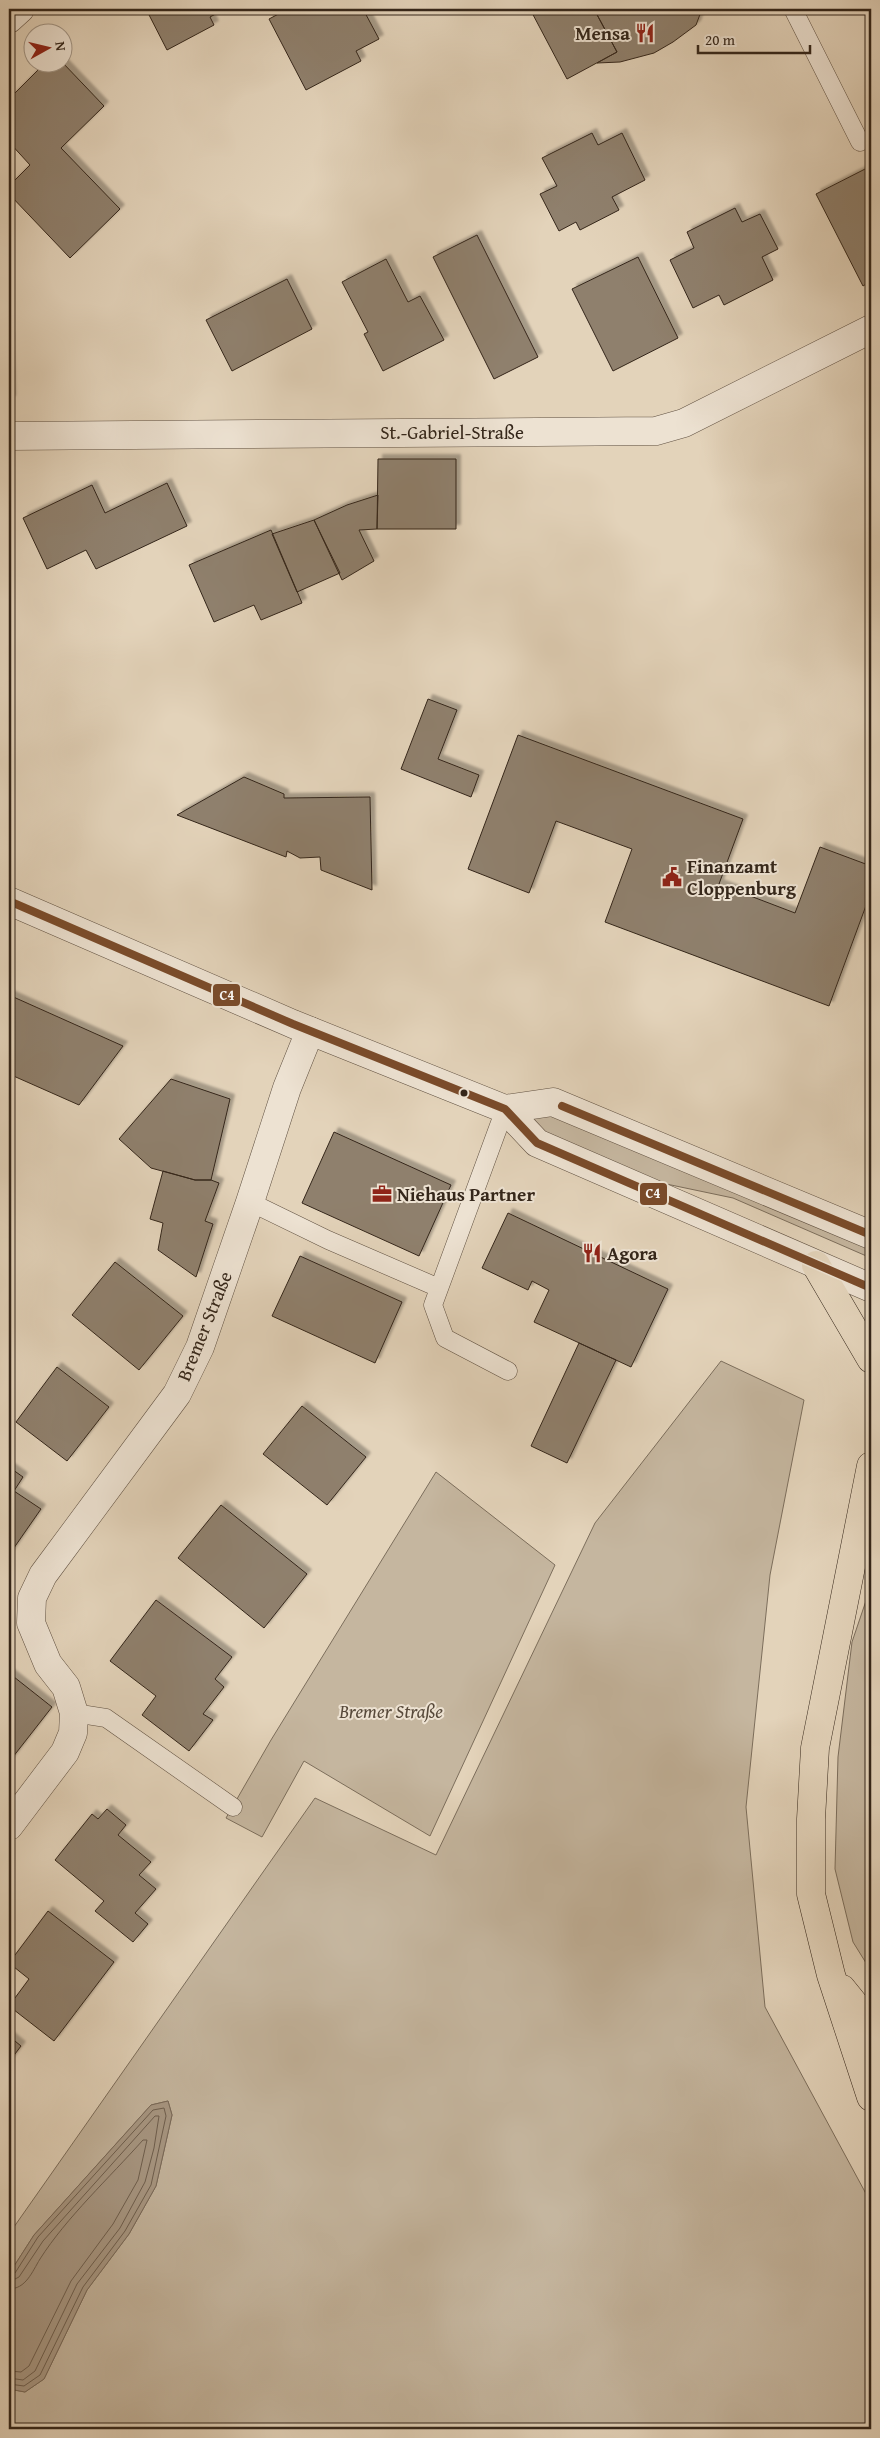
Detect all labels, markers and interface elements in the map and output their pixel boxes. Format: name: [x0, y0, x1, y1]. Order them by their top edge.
place label: Mensa: [575, 19, 630, 47]
north arrow: [22, 22, 72, 72]
restaurant icon: Mensa: [634, 22, 656, 44]
scale bar: [698, 22, 810, 54]
text: 20 m: [705, 29, 736, 50]
text: N: [50, 40, 72, 53]
street label: St.-Gabriel-Straße: [380, 418, 524, 446]
place label: Finanzamt Cloppenburg: [687, 852, 797, 902]
public building icon: Finanzamt Cloppenburg: [661, 866, 683, 888]
line badge: C4: [212, 983, 241, 1007]
text: C4: [219, 985, 235, 1005]
unlabelled marker: [459, 1088, 469, 1098]
place label: Niehaus Partner: [397, 1180, 535, 1208]
line badge: C4: [639, 1182, 668, 1206]
office icon: Niehaus Partner: [371, 1183, 393, 1205]
text: C4: [645, 1183, 661, 1203]
place label: Agora: [607, 1239, 658, 1267]
restaurant icon: Agora: [581, 1242, 603, 1264]
street label: Bremer Straße: [169, 1267, 239, 1385]
park label: Bremer Straße: [338, 1697, 443, 1725]

